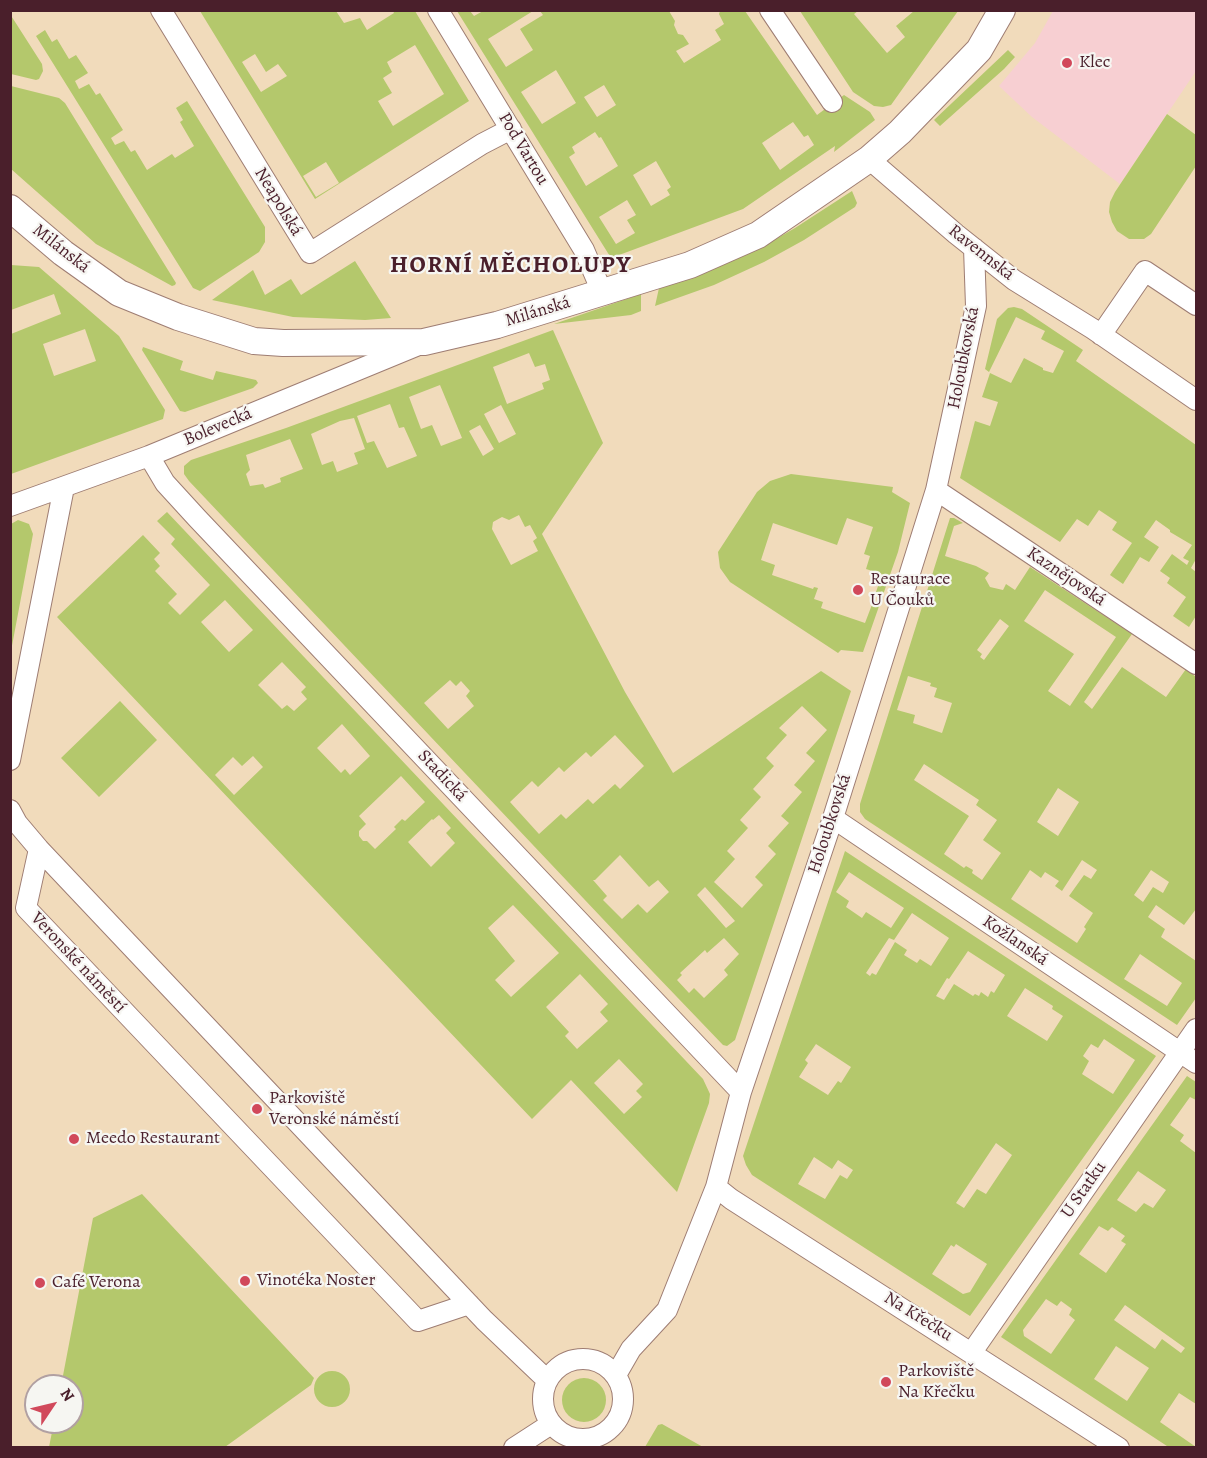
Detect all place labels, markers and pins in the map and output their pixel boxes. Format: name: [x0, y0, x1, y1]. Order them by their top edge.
place label: Klec: [1079, 52, 1110, 74]
marker: Klec: [1060, 56, 1074, 70]
place label: Restaurace U Čouků: [870, 569, 950, 612]
marker: Restaurace U Čouků: [851, 583, 865, 597]
place label: Parkoviště Veronské náměstí: [269, 1088, 399, 1130]
marker: Parkoviště Veronské náměstí: [250, 1102, 264, 1116]
place label: Meedo Restaurant: [86, 1128, 220, 1150]
marker: Meedo Restaurant: [67, 1132, 81, 1146]
place label: Vinotéka Noster: [257, 1270, 375, 1292]
place label: Café Verona: [52, 1272, 141, 1294]
marker: Vinotéka Noster: [238, 1274, 252, 1288]
marker: Café Verona: [33, 1276, 47, 1290]
place label: Parkoviště Na Křečku: [898, 1361, 975, 1404]
marker: Parkoviště Na Křečku: [879, 1375, 893, 1389]

